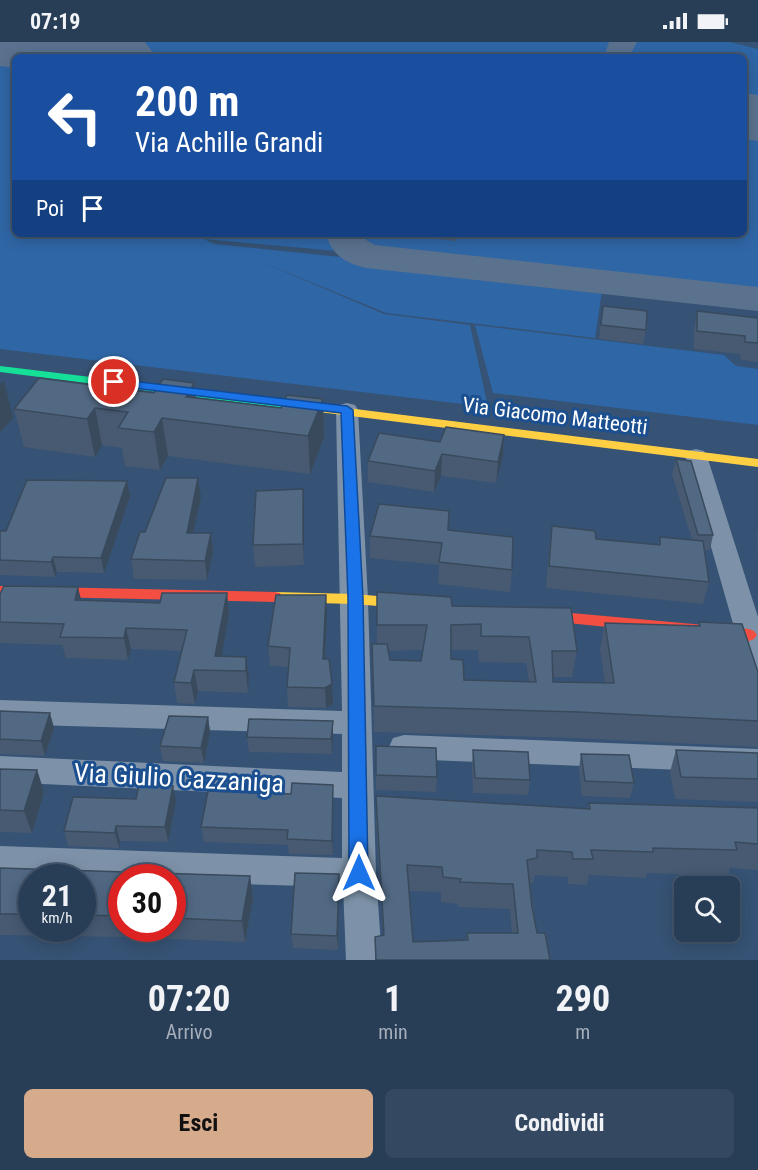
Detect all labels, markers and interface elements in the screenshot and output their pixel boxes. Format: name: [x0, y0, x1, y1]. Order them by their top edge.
text: 07:19: [30, 9, 81, 34]
text: 200 m: [135, 77, 240, 126]
icon: left: [36, 78, 114, 156]
text: Via Achille Grandi: [135, 127, 323, 159]
icon: arrive: [76, 192, 109, 225]
text: Poi: [36, 196, 64, 221]
pin: [88, 356, 139, 407]
icon: arrive: [97, 365, 130, 398]
street label: Via Giacomo Matteotti: [461, 393, 649, 439]
street label: Via Giulio Cazzaniga: [73, 758, 285, 798]
position arrow: [327, 841, 391, 905]
speed limit sign: 30: [108, 864, 186, 942]
map controls: [674, 876, 740, 942]
button: search: [674, 876, 740, 942]
text: 21: [42, 878, 72, 913]
text: km/h: [42, 909, 72, 927]
text: 07:20: [148, 978, 230, 1020]
text: 1: [384, 978, 402, 1020]
text: 290: [556, 978, 610, 1020]
text: Arrivo: [166, 1020, 213, 1044]
text: min: [378, 1020, 408, 1044]
text: m: [575, 1020, 590, 1044]
button: Esci: [24, 1089, 373, 1158]
button: Condividi: [385, 1089, 734, 1158]

